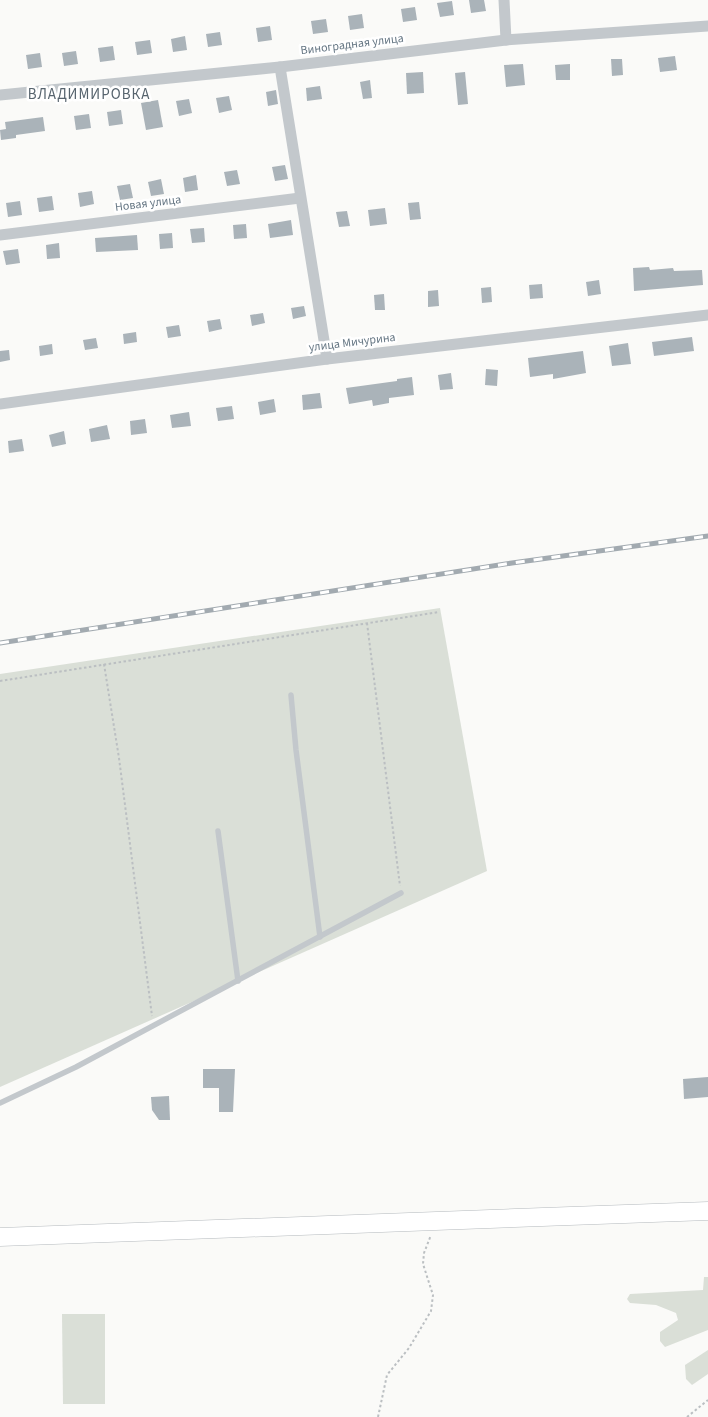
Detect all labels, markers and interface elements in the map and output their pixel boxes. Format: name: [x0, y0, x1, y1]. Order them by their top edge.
street label: Виноградная улица: [300, 30, 405, 59]
district label: ВЛАДИМИРОВКА: [28, 84, 150, 105]
street label: Новая улица: [114, 191, 182, 216]
street label: улица Мичурина: [308, 329, 396, 356]

